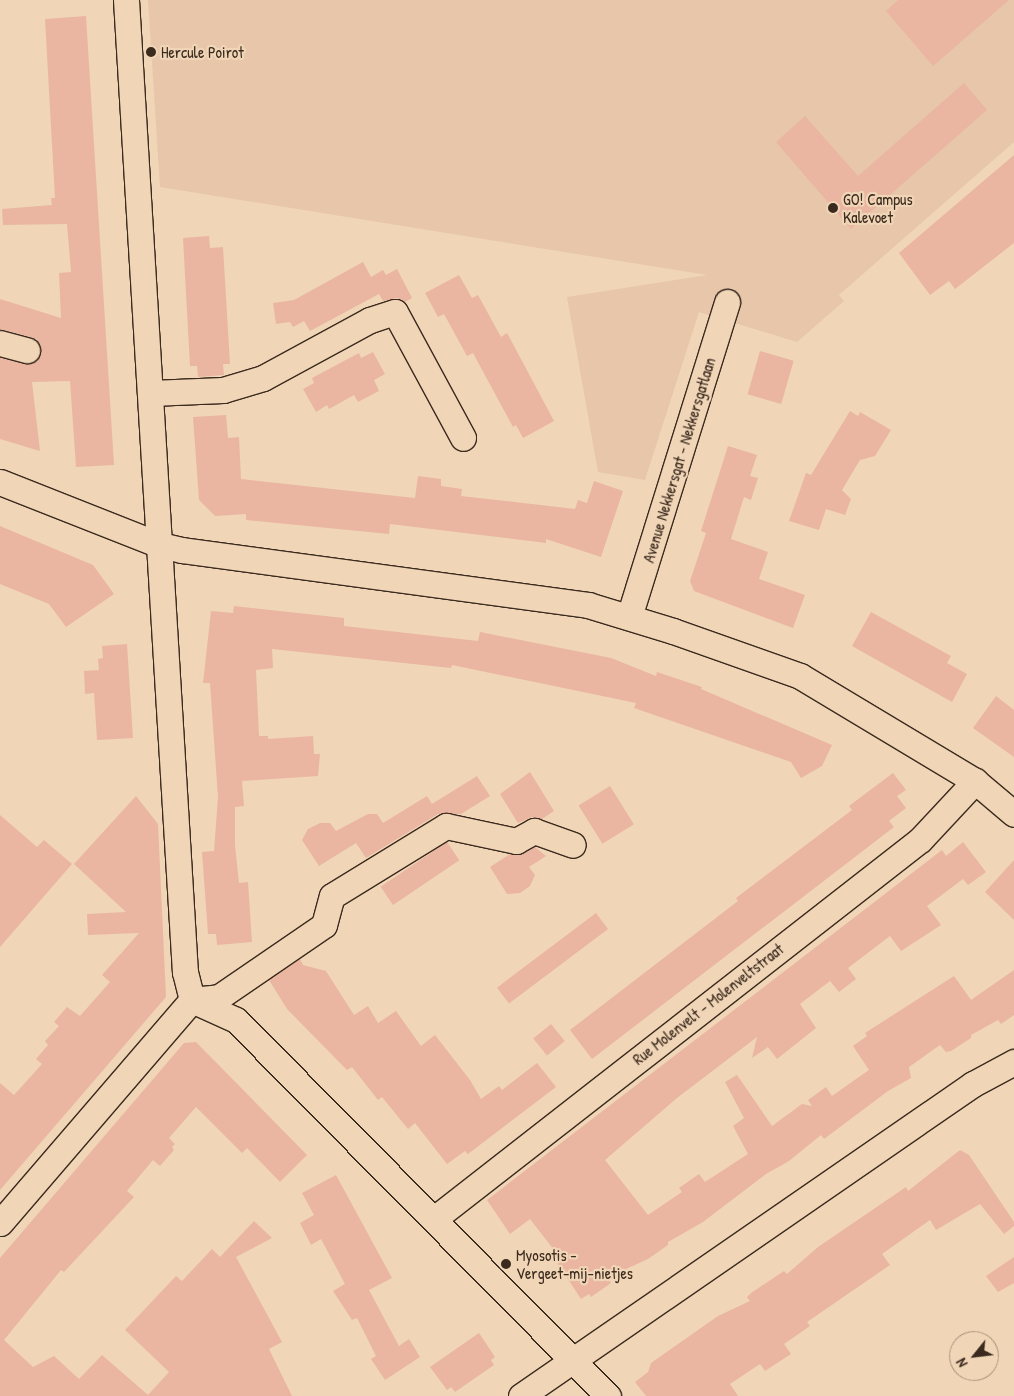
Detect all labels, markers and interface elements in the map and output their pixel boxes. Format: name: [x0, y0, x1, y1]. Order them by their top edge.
place label: Hercule Poirot: [161, 42, 244, 62]
marker: Hercule Poirot: [145, 46, 157, 58]
place label: GO! Campus Kalevoet: [843, 189, 913, 227]
marker: GO! Campus Kalevoet: [827, 202, 839, 214]
street label: Avenue Nekkersgat - Nekkersgatlaan: [639, 355, 719, 565]
street label: Rue Molenvelt - Molenveltstraat: [629, 939, 787, 1069]
place label: Myosotis - Vergeet-mij-nietjes: [516, 1245, 633, 1283]
marker: Myosotis - Vergeet-mij-nietjes: [500, 1258, 512, 1270]
north arrow: [949, 1331, 999, 1381]
text: N: [951, 1355, 971, 1371]

